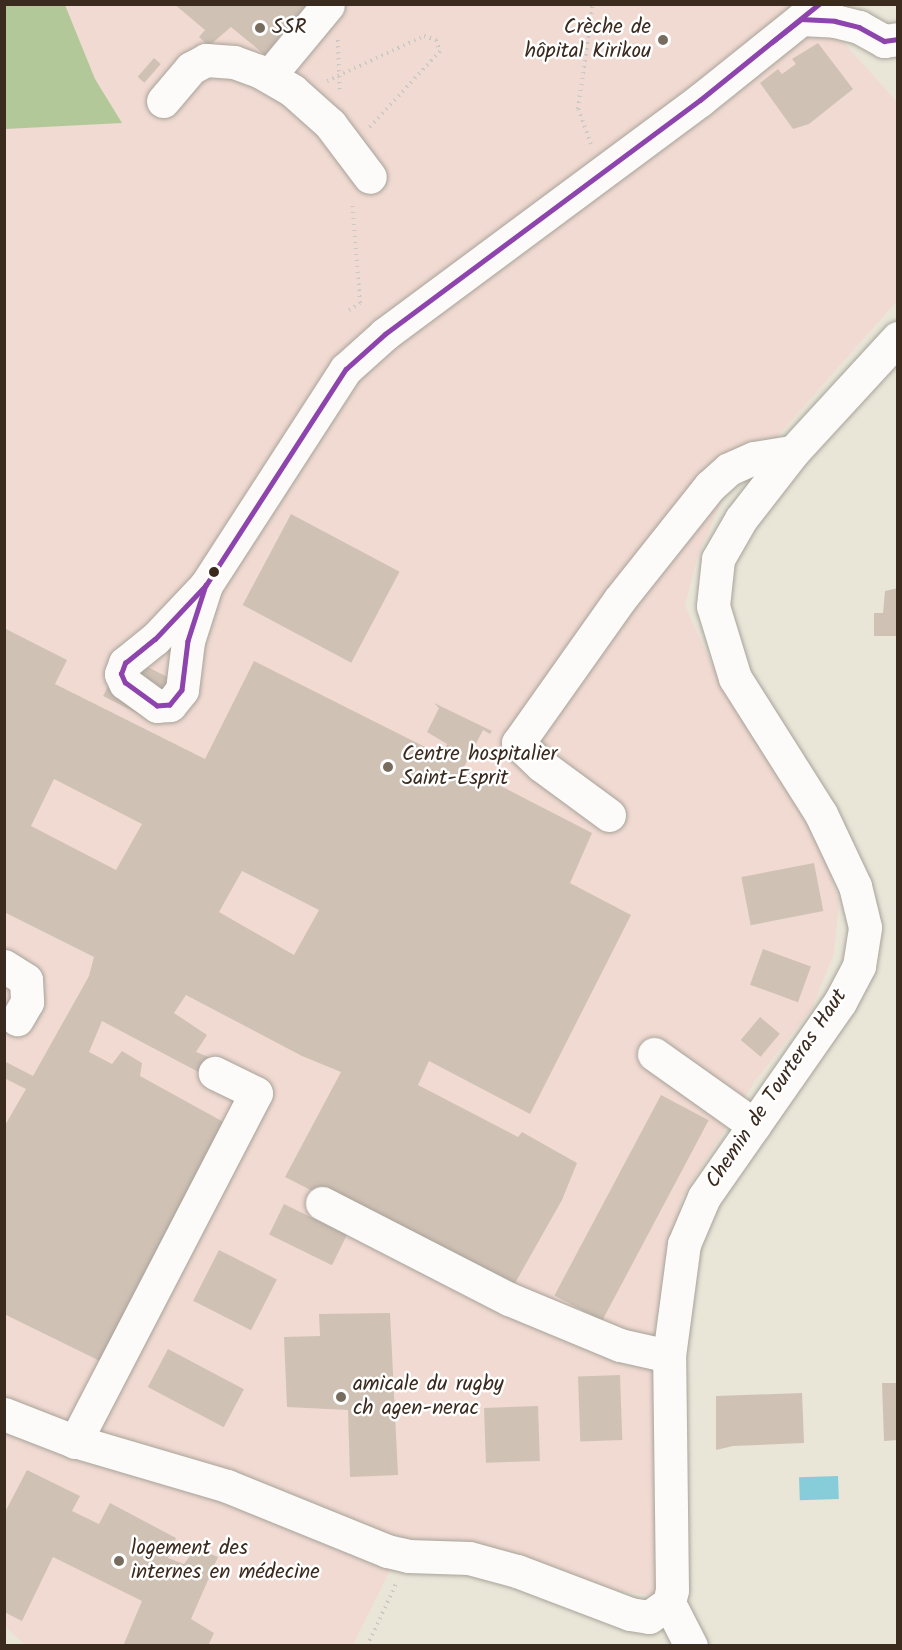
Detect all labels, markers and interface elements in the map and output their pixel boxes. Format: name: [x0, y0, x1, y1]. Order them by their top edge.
place label: SSR: [272, 15, 307, 41]
place label: Crèche de hôpital Kirikou: [525, 15, 651, 65]
marker: SSR: [253, 21, 267, 35]
marker: Crèche de hôpital Kirikou: [656, 33, 670, 47]
unlabelled marker: [208, 566, 220, 578]
place label: Centre hospitalier Saint-Esprit: [402, 742, 557, 792]
marker: Centre hospitalier Saint-Esprit: [379, 758, 397, 776]
street label: Chemin de Tourteras Haut: [701, 985, 853, 1193]
place label: amicale du rugby ch agen-nerac: [353, 1372, 504, 1422]
marker: amicale du rugby ch agen-nerac: [334, 1390, 348, 1404]
place label: logement des internes en médecine: [131, 1536, 320, 1586]
marker: logement des internes en médecine: [112, 1554, 126, 1568]

